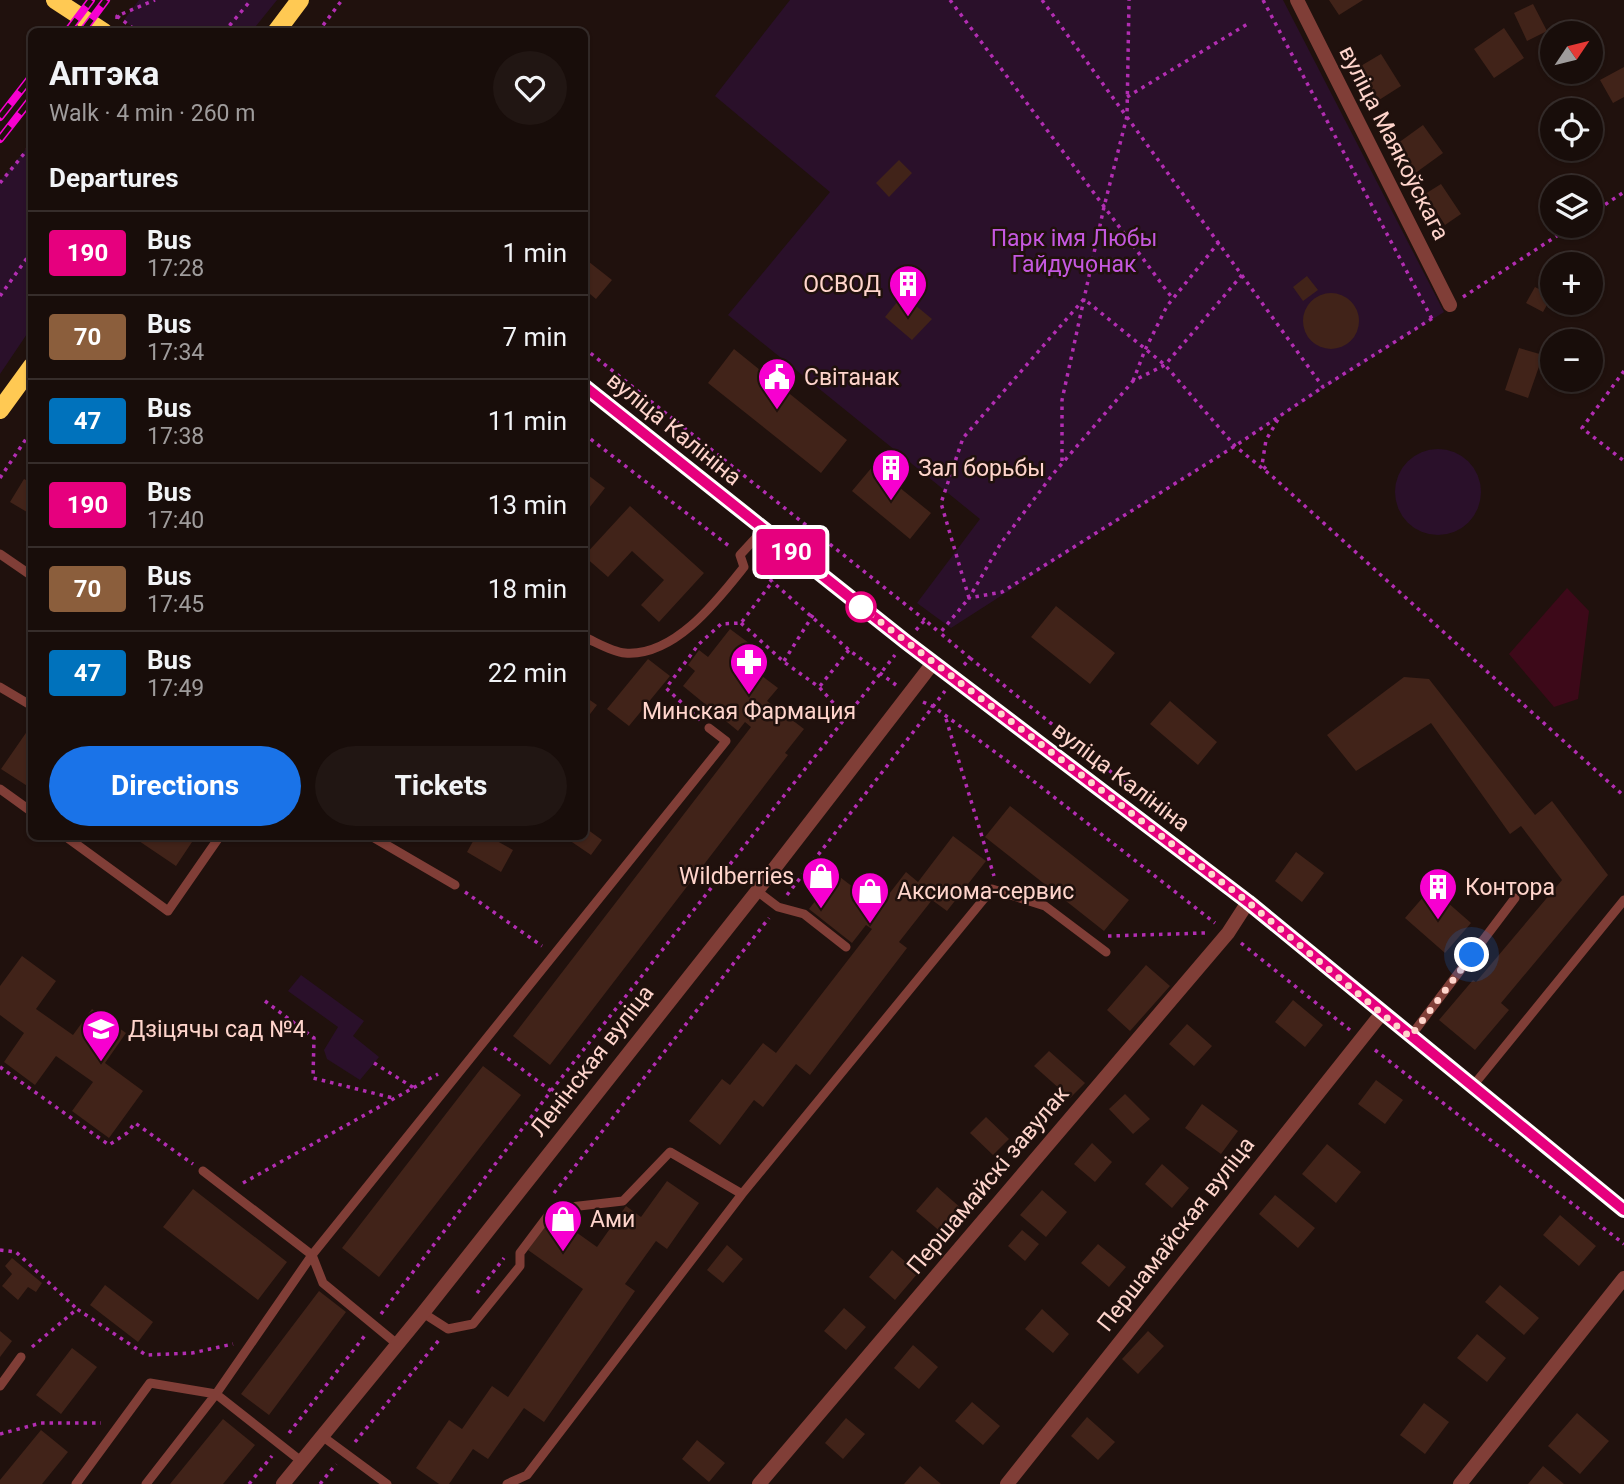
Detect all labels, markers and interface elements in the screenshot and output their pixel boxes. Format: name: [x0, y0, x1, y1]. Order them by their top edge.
north arrow: [1540, 21, 1603, 84]
map controls: [1540, 21, 1603, 392]
street label: вуліца Маякоўскага: [1333, 41, 1455, 245]
button: heart: [493, 51, 567, 125]
text: Аптэка: [49, 54, 160, 93]
button: locate: [1540, 98, 1603, 161]
text: Walk · 4 min · 260 m: [49, 100, 255, 127]
text: Departures: [49, 163, 179, 193]
button: layers: [1540, 175, 1603, 238]
text: Bus: [147, 225, 192, 255]
park label: Парк імя Любы Гайдучонак: [991, 225, 1157, 278]
text: 1 min: [502, 238, 567, 268]
text: 190: [67, 239, 108, 267]
button: +: [1540, 252, 1603, 315]
text: 17:28: [147, 255, 204, 282]
building icon: ОСВОД: [887, 263, 929, 318]
place label: ОСВОД: [803, 271, 881, 298]
text: Bus: [147, 309, 192, 339]
text: 7 min: [502, 322, 567, 352]
text: 70: [74, 323, 101, 351]
button: −: [1540, 329, 1603, 392]
text: 17:34: [147, 339, 204, 366]
public building icon: Світанак: [756, 356, 798, 411]
place label: Світанак: [804, 364, 900, 391]
street label: вуліца Калініна: [601, 367, 747, 491]
text: Bus: [147, 393, 192, 423]
text: 11 min: [488, 406, 567, 436]
text: 47: [74, 407, 101, 435]
text: 17:38: [147, 423, 204, 450]
building icon: Зал борьбы: [870, 447, 912, 502]
place label: Зал борьбы: [918, 455, 1045, 482]
text: Bus: [147, 477, 192, 507]
text: 13 min: [488, 490, 567, 520]
text: 190: [67, 491, 108, 519]
text: 17:40: [147, 507, 204, 534]
line badge: 190: [751, 529, 831, 575]
text: 190: [770, 538, 812, 566]
text: Bus: [147, 561, 192, 591]
text: 18 min: [488, 574, 567, 604]
text: 70: [74, 575, 101, 603]
text: 17:45: [147, 591, 204, 618]
unlabelled marker: [846, 592, 876, 622]
pharmacy icon: Минская Фармация: [728, 641, 770, 696]
text: Bus: [147, 645, 192, 675]
text: 22 min: [488, 658, 567, 688]
text: 47: [74, 659, 101, 687]
text: 17:49: [147, 675, 204, 702]
place label: Минская Фармация: [642, 698, 856, 725]
street label: вуліца Калініна: [1047, 717, 1195, 837]
button: Directions: [49, 746, 301, 826]
button: Tickets: [315, 746, 567, 826]
shop icon: Wildberries: [800, 855, 842, 910]
place label: Wildberries: [679, 863, 794, 890]
building icon: Контора: [1417, 866, 1459, 921]
shop icon: Аксиома-сервис: [849, 870, 891, 925]
place label: Контора: [1465, 874, 1555, 901]
place label: Аксиома-сервис: [897, 878, 1074, 905]
your location: [1454, 937, 1489, 972]
street label: Ленінская вуліца: [525, 980, 659, 1142]
school or university icon: Дзіцячы сад №4: [80, 1008, 122, 1063]
place label: Дзіцячы сад №4: [128, 1016, 306, 1043]
street label: Першамайскі завулак: [901, 1080, 1075, 1280]
street label: Першамайская вуліца: [1092, 1131, 1260, 1337]
shop icon: Ами: [542, 1198, 584, 1253]
place label: Ами: [590, 1206, 635, 1233]

